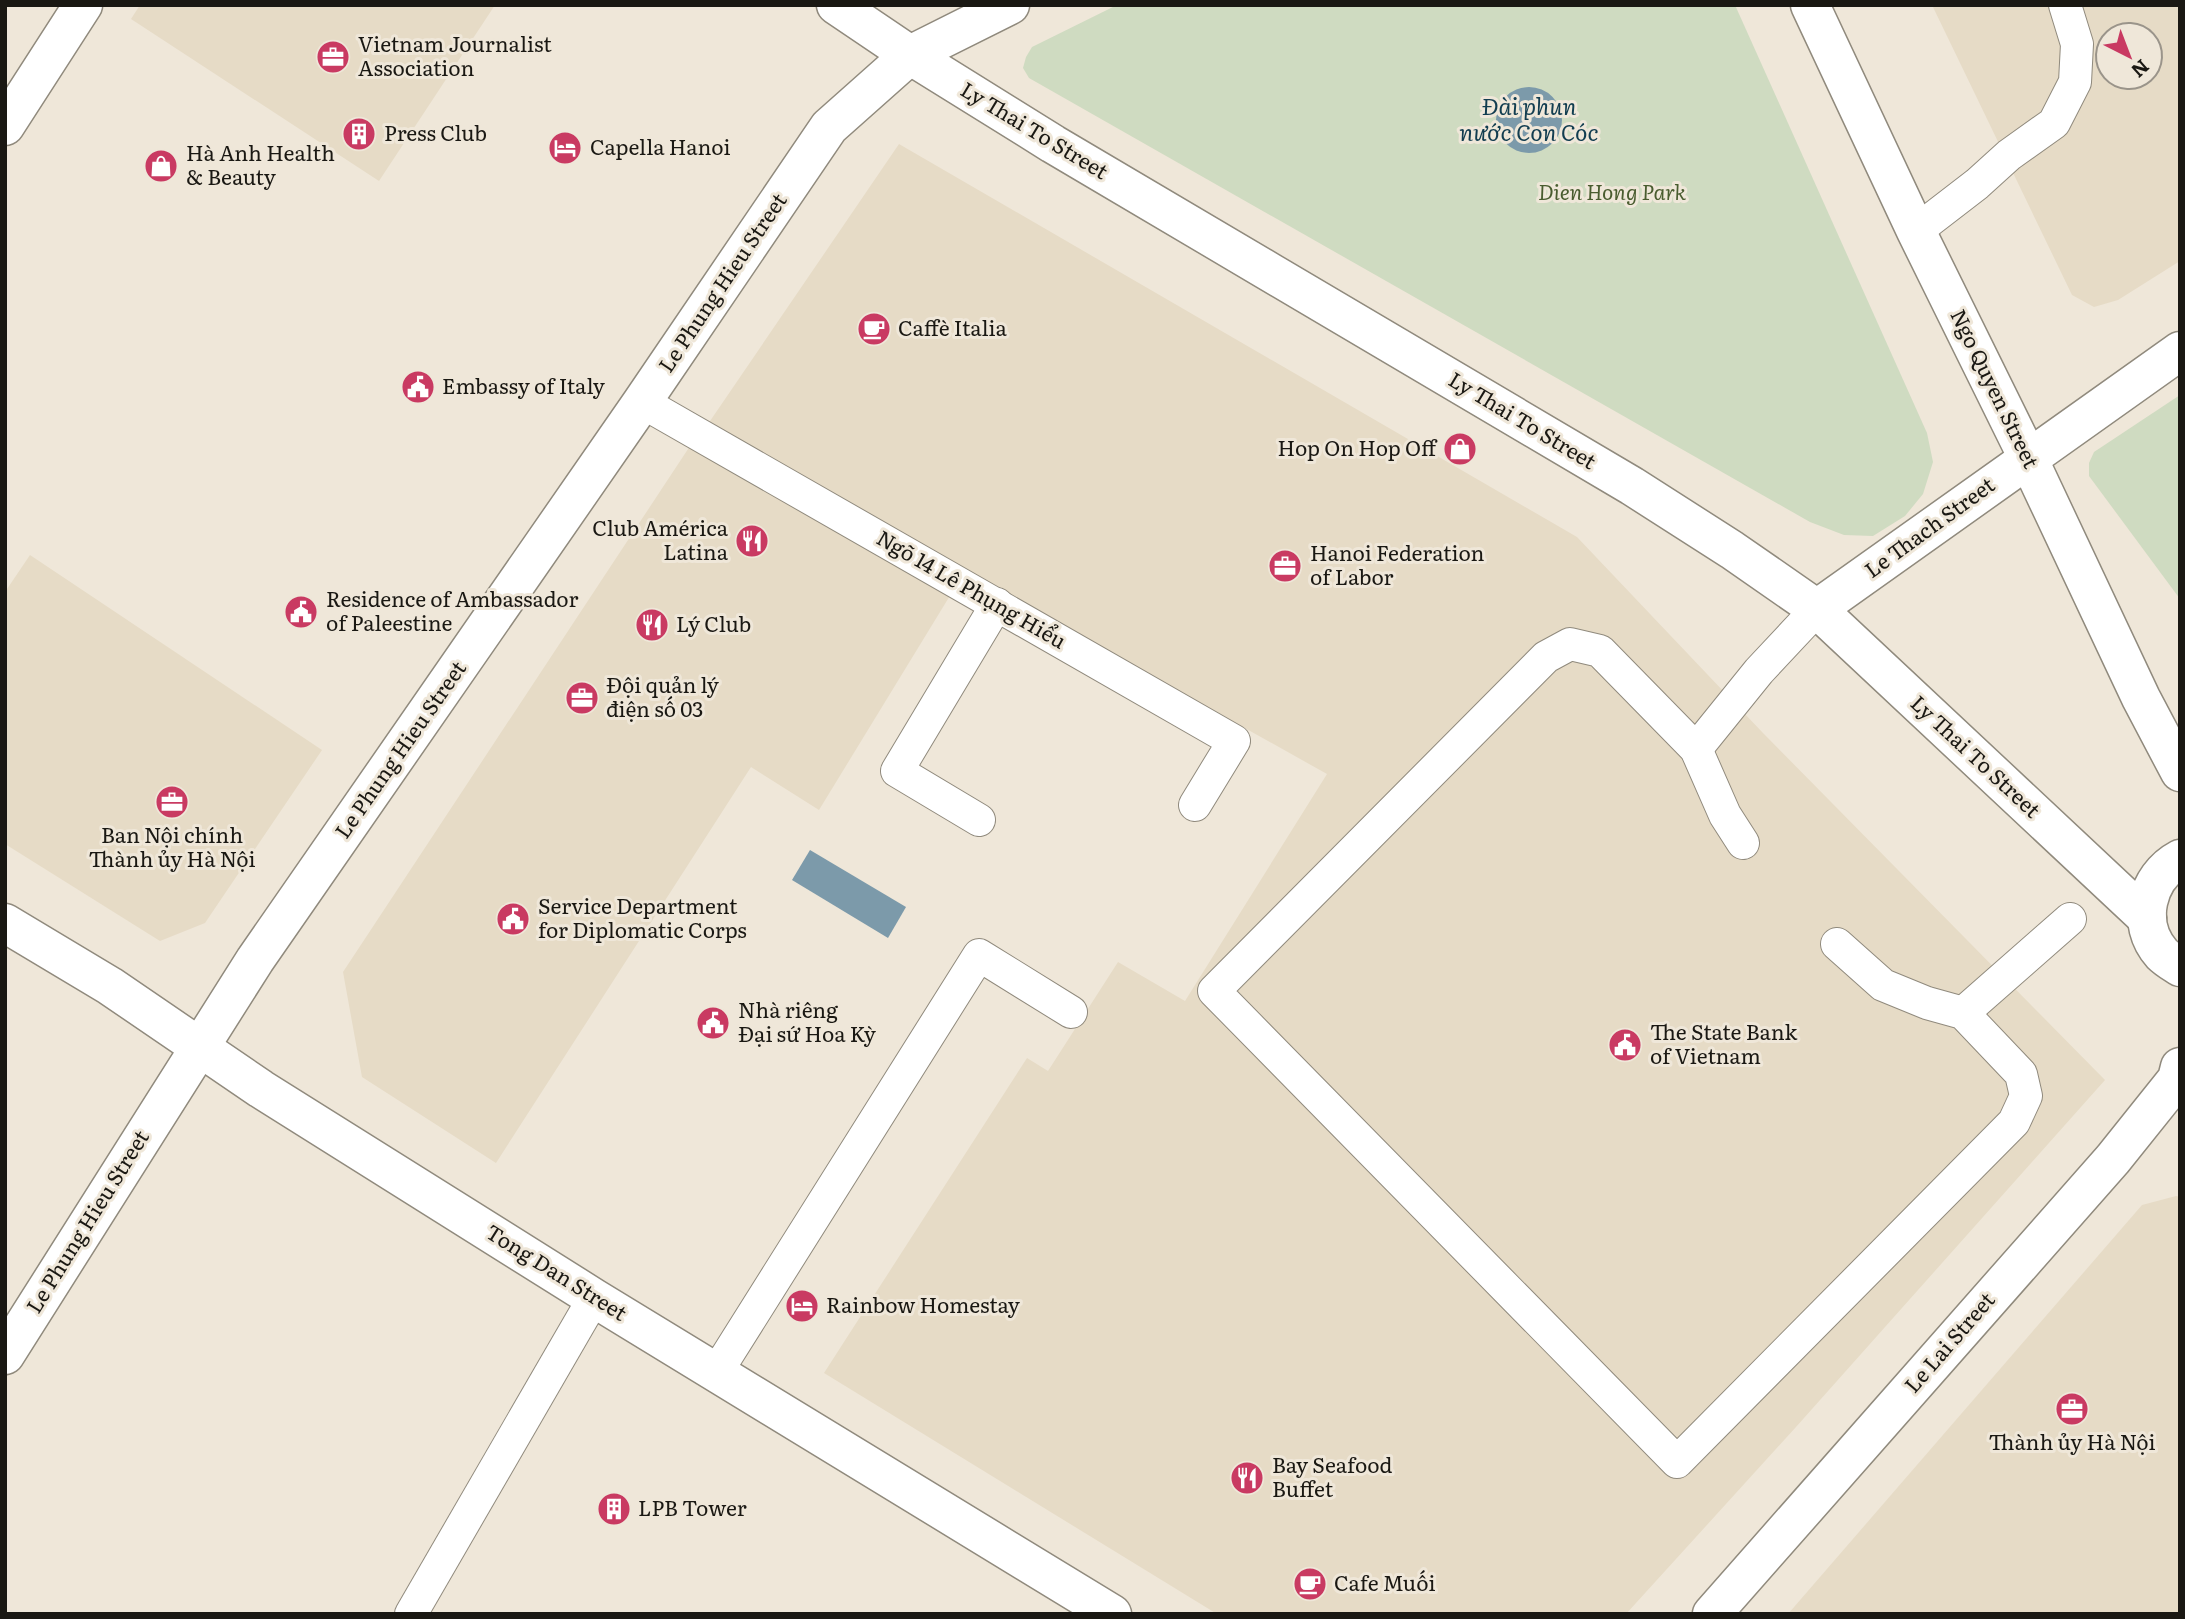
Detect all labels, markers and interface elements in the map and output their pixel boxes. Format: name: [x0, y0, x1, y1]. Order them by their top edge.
north arrow: [2094, 21, 2164, 91]
place label: Vietnam Journalist Association: [358, 27, 552, 82]
office icon: Vietnam Journalist Association: [314, 38, 352, 76]
text: N: [2126, 54, 2156, 85]
street label: Ly Thai To Street: [956, 72, 1115, 186]
water label: Đài phun nước Con Cóc: [1459, 88, 1599, 148]
building icon: Press Club: [340, 115, 378, 153]
place label: Press Club: [384, 116, 487, 147]
hotel icon: Capella Hanoi: [546, 129, 584, 167]
place label: Capella Hanoi: [590, 130, 731, 161]
place label: Hà Anh Health & Beauty: [186, 136, 335, 191]
shop icon: Hà Anh Health & Beauty: [142, 147, 180, 185]
park label: Dien Hong Park: [1538, 175, 1687, 206]
street label: Le Phung Hieu Street: [649, 185, 793, 378]
street label: Ngo Quyen Street: [1944, 303, 2048, 473]
cafe icon: Caffè Italia: [855, 310, 893, 348]
place label: Caffè Italia: [898, 311, 1008, 342]
street label: Ly Thai To Street: [1444, 362, 1603, 476]
public building icon: Embassy of Italy: [399, 368, 437, 406]
place label: Embassy of Italy: [442, 369, 606, 400]
shop icon: Hop On Hop Off: [1441, 430, 1479, 468]
place label: Hop On Hop Off: [1278, 431, 1438, 462]
street label: Le Thach Street: [1857, 468, 2000, 584]
place label: Club América Latina: [592, 511, 729, 566]
street label: Ngõ 14 Lê Phụng Hiểu: [872, 521, 1073, 655]
restaurant icon: Club América Latina: [733, 522, 771, 560]
place label: Hanoi Federation of Labor: [1310, 536, 1485, 591]
office icon: Hanoi Federation of Labor: [1266, 547, 1304, 585]
place label: Residence of Ambassador of Paleestine: [326, 582, 578, 637]
public building icon: Residence of Ambassador of Paleestine: [282, 593, 320, 631]
restaurant icon: Lý Club: [633, 606, 671, 644]
place label: Lý Club: [676, 607, 751, 638]
street label: Le Phung Hieu Street: [326, 653, 472, 844]
place label: Đội quản lý điện số 03: [606, 668, 720, 723]
office icon: Đội quản lý điện số 03: [563, 679, 601, 717]
street label: Ly Thai To Street: [1905, 687, 2049, 824]
office icon: Ban Nội chính Thành ủy Hà Nội: [153, 783, 191, 821]
place label: Ban Nội chính Thành ủy Hà Nội: [89, 818, 255, 873]
place label: Service Department for Diplomatic Corps: [538, 889, 747, 944]
public building icon: Service Department for Diplomatic Corps: [494, 900, 532, 938]
place label: Nhà riêng Đại sứ Hoa Kỳ: [738, 993, 877, 1048]
public building icon: Nhà riêng Đại sứ Hoa Kỳ: [694, 1004, 732, 1042]
place label: The State Bank of Vietnam: [1650, 1015, 1798, 1070]
public building icon: The State Bank of Vietnam: [1606, 1026, 1644, 1064]
street label: Le Phung Hieu Street: [17, 1123, 155, 1318]
street label: Tong Dan Street: [481, 1215, 634, 1327]
street label: Le Lai Street: [1896, 1284, 2001, 1398]
hotel icon: Rainbow Homestay: [783, 1287, 821, 1325]
place label: Rainbow Homestay: [826, 1288, 1021, 1319]
office icon: Thành ủy Hà Nội: [2053, 1390, 2091, 1428]
place label: Thành ủy Hà Nội: [1989, 1425, 2155, 1456]
place label: Bay Seafood Buffet: [1272, 1448, 1393, 1503]
restaurant icon: Bay Seafood Buffet: [1228, 1459, 1266, 1497]
building icon: LPB Tower: [595, 1490, 633, 1528]
place label: LPB Tower: [638, 1491, 747, 1522]
cafe icon: Cafe Muối: [1291, 1565, 1329, 1603]
place label: Cafe Muối: [1334, 1566, 1435, 1597]

